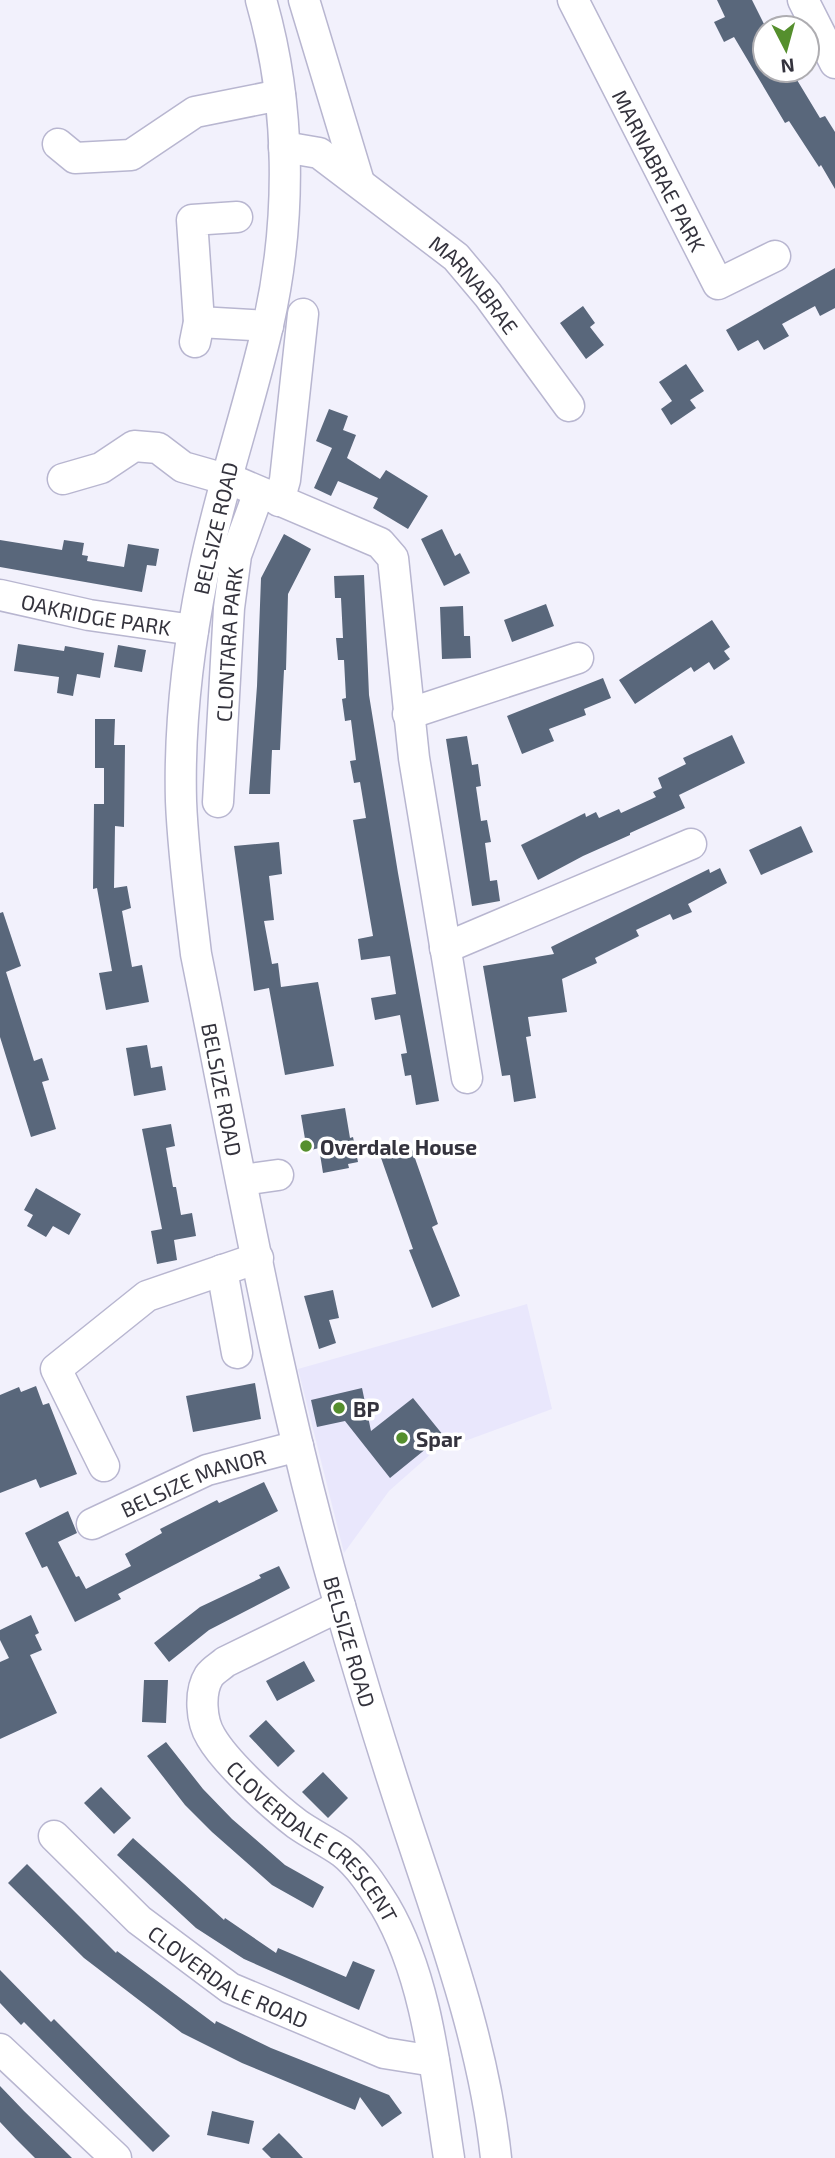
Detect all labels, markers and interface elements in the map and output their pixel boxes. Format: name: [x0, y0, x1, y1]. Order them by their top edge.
north arrow: [751, 14, 821, 84]
text: N: [780, 54, 796, 79]
street label: MARNABRAE PARK: [608, 85, 712, 256]
street label: MARNABRAE: [425, 229, 524, 338]
street label: BELSIZE ROAD: [188, 459, 242, 597]
street label: CLONTARA PARK: [210, 565, 247, 723]
street label: OAKRIDGE PARK: [19, 588, 173, 639]
street label: BELSIZE ROAD: [197, 1021, 248, 1158]
place label: Overdale House: [320, 1134, 477, 1159]
marker: Overdale House: [298, 1138, 314, 1154]
place label: BP: [353, 1396, 379, 1421]
marker: BP: [331, 1400, 347, 1416]
place label: Spar: [416, 1426, 462, 1451]
marker: Spar: [394, 1430, 410, 1446]
street label: BELSIZE MANOR: [116, 1443, 268, 1521]
street label: BELSIZE ROAD: [320, 1573, 382, 1710]
street label: CLOVERDALE CRESCENT: [222, 1755, 404, 1926]
street label: CLOVERDALE ROAD: [144, 1919, 312, 2032]

